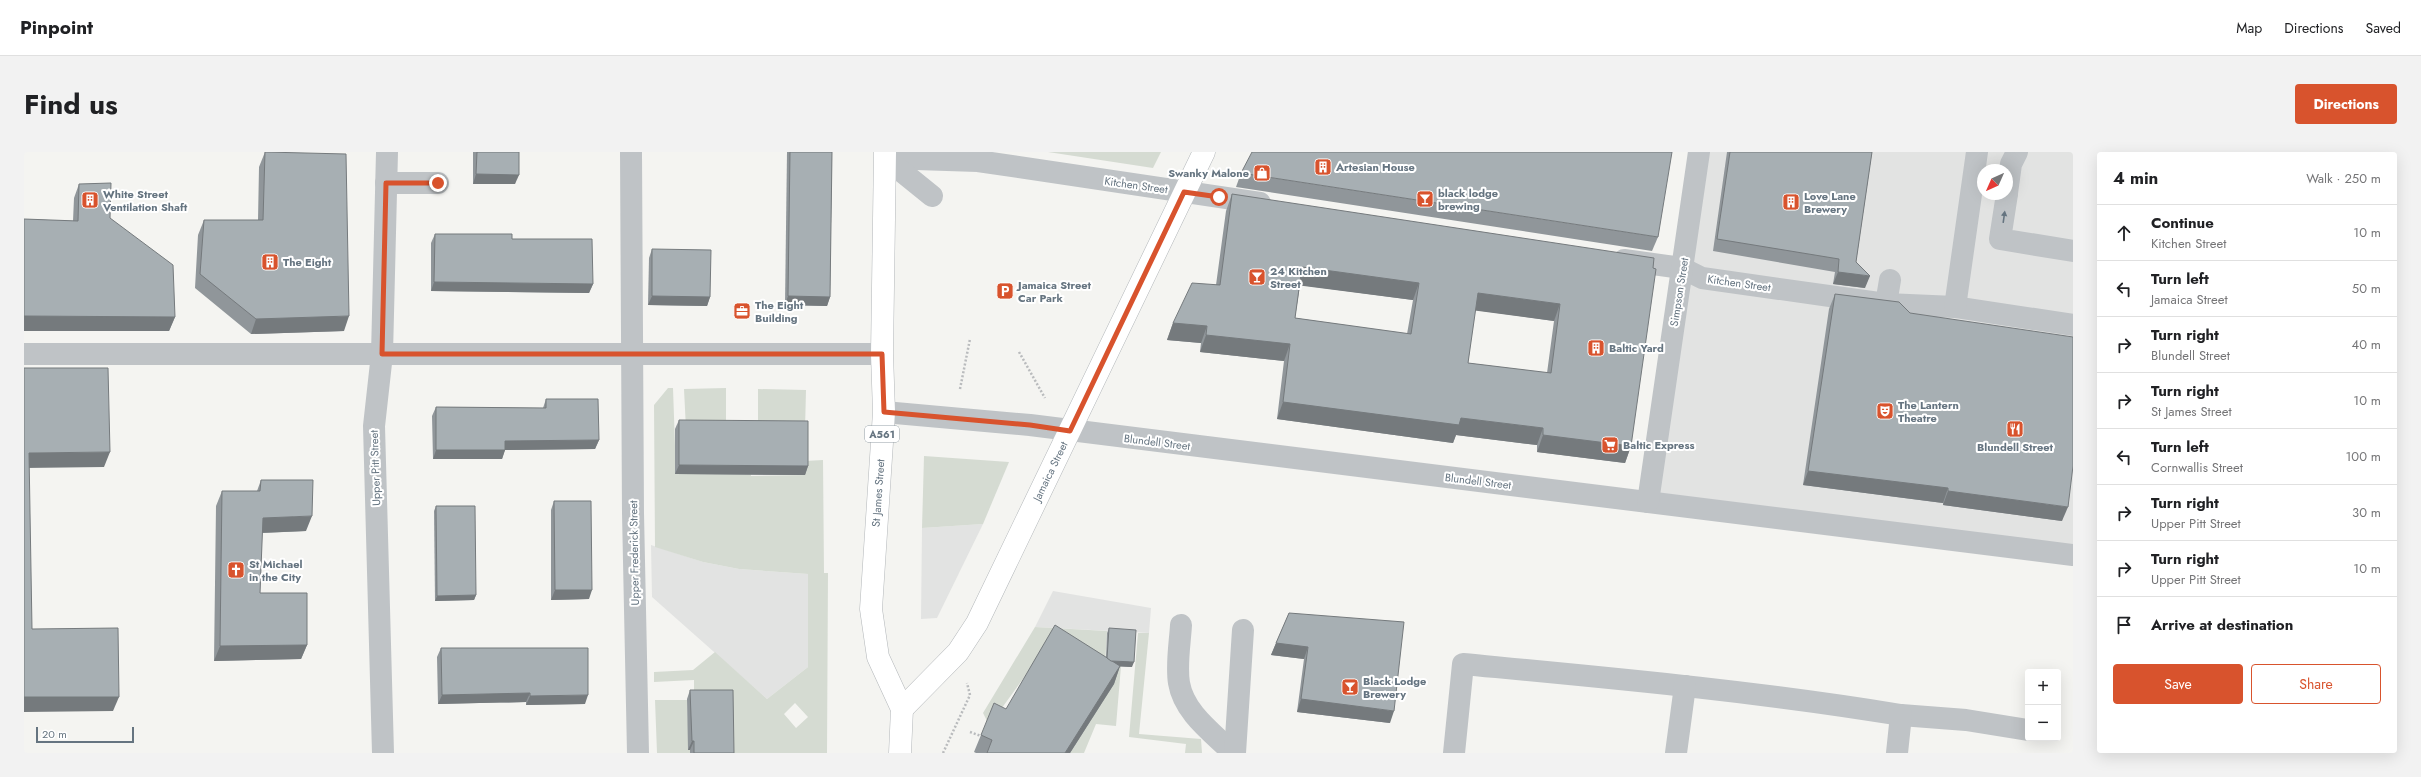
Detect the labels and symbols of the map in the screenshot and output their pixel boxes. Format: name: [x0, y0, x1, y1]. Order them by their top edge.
building icon: Artesian House: [1313, 157, 1333, 177]
place label: Artesian House: [1335, 159, 1415, 175]
shop icon: Swanky Malone: [1252, 163, 1272, 183]
north arrow: [1977, 164, 2013, 200]
place label: Swanky Malone: [1168, 165, 1249, 181]
street label: Kitchen Street: [1103, 173, 1169, 197]
route end: [429, 174, 447, 192]
place label: black lodge brewing: [1438, 185, 1498, 214]
place label: White Street Ventilation Shaft: [102, 186, 188, 215]
route start: [1210, 188, 1228, 206]
place label: Love Lane Brewery: [1804, 188, 1856, 217]
bar icon: black lodge brewing: [1415, 189, 1435, 209]
building icon: White Street Ventilation Shaft: [80, 190, 100, 210]
building icon: Love Lane Brewery: [1781, 192, 1801, 212]
one-way arrow: [2001, 210, 2007, 223]
building icon: The Eight: [260, 252, 280, 272]
place label: The Eight: [283, 254, 332, 270]
street label: Simpson Street: [1666, 256, 1692, 328]
place label: 24 Kitchen Street: [1270, 263, 1327, 292]
bar icon: 24 Kitchen Street: [1247, 267, 1267, 287]
street label: Kitchen Street: [1706, 271, 1772, 295]
place label: Jamaica Street Car Park: [1016, 277, 1092, 306]
parking icon: Jamaica Street Car Park: [995, 281, 1015, 301]
place label: The Eight Building: [755, 297, 804, 326]
office icon: The Eight Building: [732, 301, 752, 321]
building icon: Baltic Yard: [1586, 338, 1606, 358]
place label: Baltic Yard: [1609, 340, 1664, 356]
place label: The Lantern Theatre: [1898, 397, 1959, 426]
theatre icon: The Lantern Theatre: [1875, 401, 1895, 421]
restaurant icon: Blundell Street: [2005, 419, 2025, 439]
road number: A561: [865, 426, 899, 442]
street label: Upper Pitt Street: [366, 429, 384, 506]
street label: Blundell Street: [1123, 430, 1191, 454]
supermarket icon: Baltic Express: [1600, 435, 1620, 455]
place label: Baltic Express: [1623, 437, 1694, 453]
street label: Jamaica Street: [1028, 438, 1072, 506]
place label: Blundell Street: [1977, 439, 2054, 455]
street label: St James Street: [868, 458, 888, 528]
street label: Blundell Street: [1444, 469, 1512, 493]
street label: Upper Frederick Street: [625, 500, 643, 606]
place label: St Michael in the City: [249, 556, 302, 585]
church icon: St Michael in the City: [226, 560, 246, 580]
place label: Black Lodge Brewery: [1363, 673, 1426, 702]
bar icon: Black Lodge Brewery: [1340, 677, 1360, 697]
scale bar: [36, 725, 134, 744]

